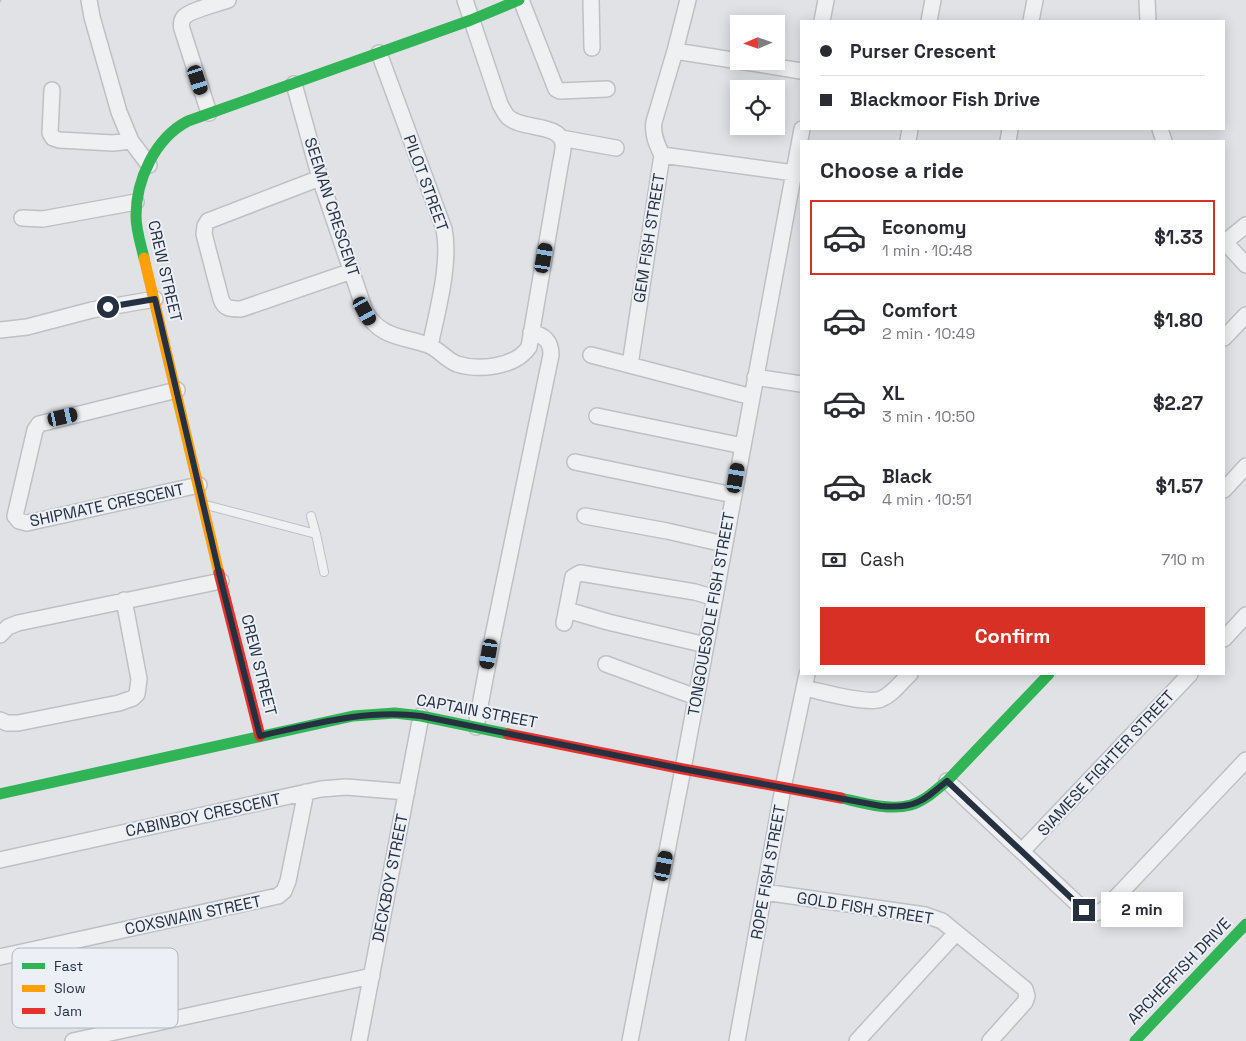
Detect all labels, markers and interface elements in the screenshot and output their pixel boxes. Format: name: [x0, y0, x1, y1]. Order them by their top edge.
north arrow: [730, 15, 785, 70]
map controls: [730, 15, 785, 135]
text: Purser Crescent: [850, 39, 996, 64]
car: [186, 63, 209, 97]
button: locate: [730, 80, 785, 135]
text: Blackmoor Fish Drive: [850, 87, 1040, 112]
street label: PILOT STREET: [399, 132, 453, 234]
street label: SEEMAN CRESCENT: [300, 135, 364, 279]
text: Choose a ride: [820, 156, 964, 184]
street label: GEM FISH STREET: [628, 172, 670, 304]
icon: car: [822, 215, 867, 260]
text: Economy: [882, 215, 966, 240]
street label: CREW STREET: [143, 218, 187, 324]
text: $1.33: [1154, 225, 1203, 250]
text: 1 min · 10:48: [882, 240, 972, 261]
car: [534, 242, 553, 274]
car: [351, 294, 378, 328]
route start: [97, 296, 119, 318]
icon: car: [822, 298, 867, 343]
text: Comfort: [882, 298, 958, 323]
text: $1.80: [1154, 308, 1203, 333]
text: 2 min · 10:49: [882, 323, 975, 344]
icon: car: [822, 381, 867, 426]
text: XL: [882, 381, 905, 406]
text: $2.27: [1153, 391, 1203, 416]
car: [46, 406, 79, 428]
text: 3 min · 10:50: [882, 406, 975, 427]
car: [726, 462, 745, 494]
icon: car: [822, 464, 867, 509]
text: Black: [882, 464, 932, 489]
text: $1.57: [1156, 474, 1203, 499]
street label: SHIPMATE CRESCENT: [28, 478, 186, 532]
text: 4 min · 10:51: [882, 489, 972, 510]
street label: TONGOUESOLE FISH STREET: [683, 510, 739, 718]
icon: cash: [820, 546, 848, 574]
text: Cash: [860, 547, 905, 572]
text: 710 m: [1161, 549, 1205, 570]
button: Confirm: [820, 607, 1205, 665]
street label: CREW STREET: [236, 612, 282, 718]
car: [479, 638, 498, 670]
street label: SIAMESE FIGHTER STREET: [1033, 686, 1179, 840]
street label: CAPTAIN STREET: [415, 689, 539, 733]
street label: CABINBOY CRESCENT: [123, 788, 283, 842]
street label: ROPE FISH STREET: [746, 803, 790, 941]
street label: DECKBOY STREET: [367, 812, 413, 944]
car: [653, 850, 674, 882]
street label: GOLD FISH STREET: [795, 887, 935, 929]
street label: COXSWAIN STREET: [123, 890, 263, 940]
callout: 2 min: [1102, 892, 1184, 928]
route end: [1073, 899, 1095, 921]
text: 2 min: [1121, 899, 1163, 920]
street label: ARCHERFISH DRIVE: [1123, 913, 1235, 1029]
legend: [12, 948, 178, 1028]
text: Fast: [54, 957, 83, 975]
text: Slow: [54, 979, 86, 997]
text: Jam: [54, 1002, 82, 1020]

